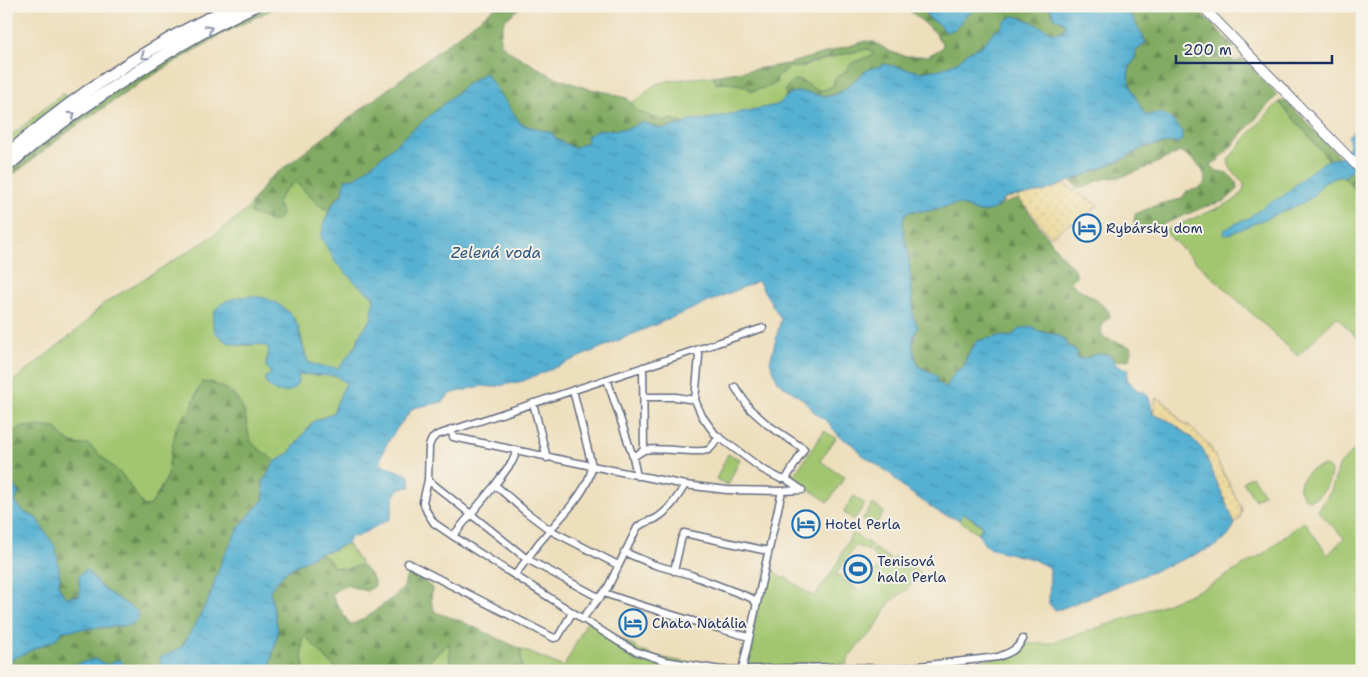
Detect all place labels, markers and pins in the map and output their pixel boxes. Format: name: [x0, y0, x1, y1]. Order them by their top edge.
hotel icon: Rybársky dom: [1072, 213, 1102, 243]
place label: Rybársky dom: [1106, 219, 1203, 237]
hotel icon: Hotel Perla: [791, 509, 821, 539]
place label: Hotel Perla: [825, 515, 901, 533]
place label: Tenisová hala Perla: [877, 552, 946, 586]
sports icon: Tenisová hala Perla: [843, 554, 873, 584]
hotel icon: Chata Natália: [618, 608, 648, 638]
place label: Chata Natália: [652, 614, 747, 632]

